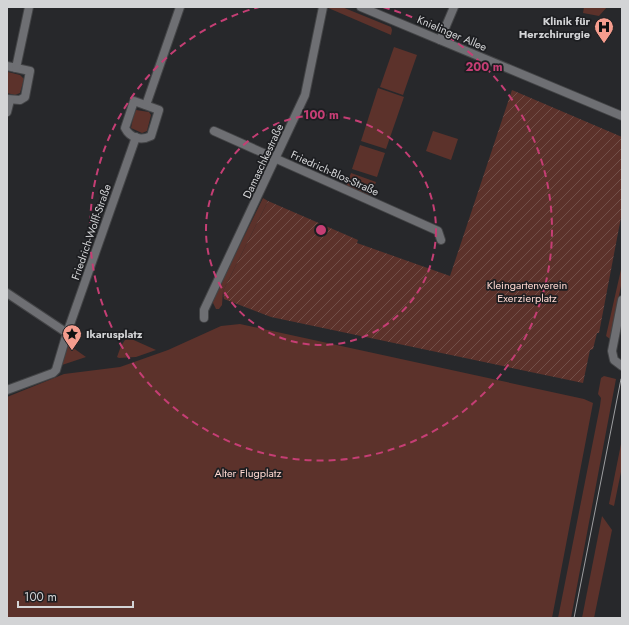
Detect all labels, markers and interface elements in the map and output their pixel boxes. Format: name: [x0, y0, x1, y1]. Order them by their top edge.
street label: Knielinger Allee: [415, 11, 490, 55]
place label: Klinik für Herzchirurgie: [519, 13, 590, 42]
hospital icon: Klinik für Herzchirurgie: [593, 16, 615, 44]
text: 200 m: [465, 58, 503, 76]
text: 100 m: [303, 106, 339, 124]
street label: Damaschkestraße: [239, 121, 287, 201]
street label: Friedrich-Blos-Straße: [288, 146, 382, 200]
street label: Friedrich-Wolff-Straße: [67, 182, 115, 282]
centre of rings: [314, 223, 328, 237]
park label: Kleingartenverein Exerzierplatz: [487, 277, 567, 306]
place icon: Ikarusplatz: [61, 323, 83, 351]
place label: Ikarusplatz: [86, 326, 143, 342]
park label: Alter Flugplatz: [214, 465, 282, 481]
scale bar: [18, 583, 133, 609]
text: 100 m: [24, 588, 57, 606]

